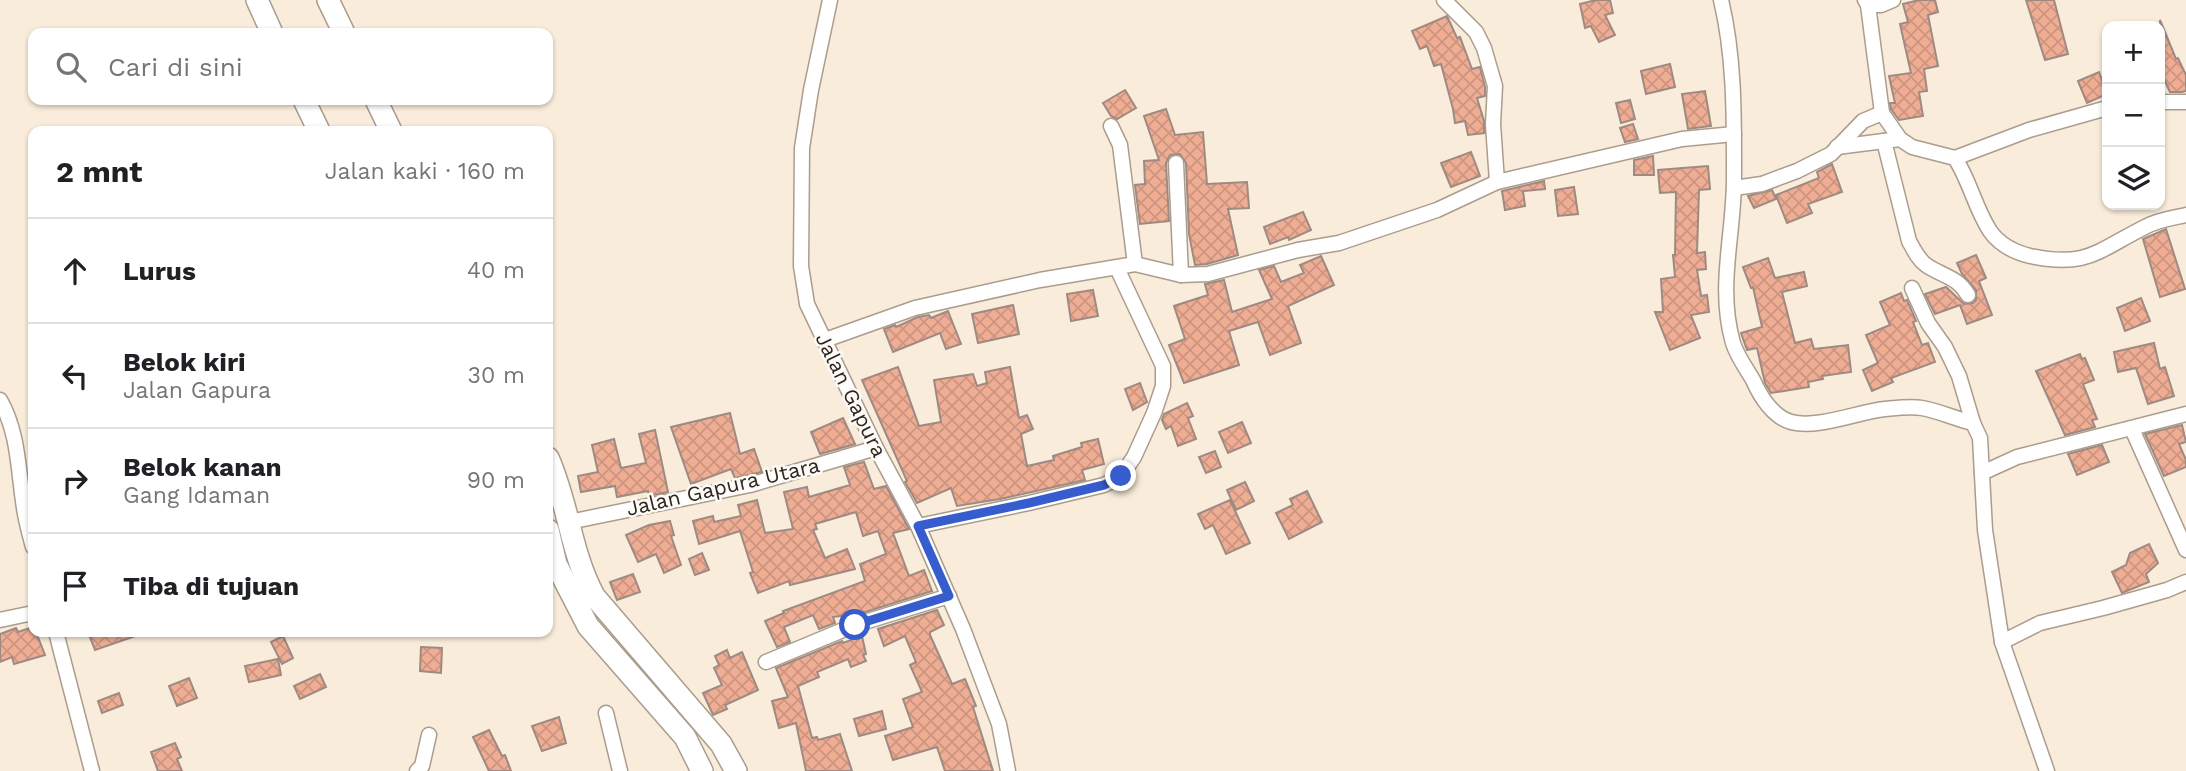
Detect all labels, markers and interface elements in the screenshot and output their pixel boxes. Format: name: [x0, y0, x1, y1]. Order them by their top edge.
map controls: [2102, 21, 2165, 210]
button: +: [2102, 21, 2165, 84]
search box: [28, 28, 553, 105]
icon: search: [52, 48, 90, 86]
text: Cari di sini: [108, 52, 243, 82]
button: −: [2102, 84, 2165, 147]
button: layers: [2102, 147, 2165, 210]
text: 2 mnt: [56, 154, 142, 189]
text: Jalan kaki · 160 m: [325, 158, 525, 185]
icon: ahead: [56, 252, 94, 290]
text: Lurus: [123, 256, 196, 286]
text: 40 m: [467, 257, 525, 284]
street label: Jalan Gapura: [811, 329, 892, 461]
text: Belok kiri: [123, 347, 246, 377]
icon: left: [56, 357, 94, 395]
text: 30 m: [468, 362, 525, 389]
text: Jalan Gapura: [123, 377, 271, 404]
text: Belok kanan: [123, 452, 282, 482]
street label: Jalan Gapura Utara: [624, 452, 822, 521]
route end: [1105, 460, 1136, 491]
icon: right: [56, 462, 94, 500]
text: 90 m: [467, 467, 525, 494]
text: Gang Idaman: [123, 482, 270, 509]
icon: arrive: [56, 567, 94, 605]
text: Tiba di tujuan: [123, 571, 299, 601]
route start: [839, 609, 870, 640]

